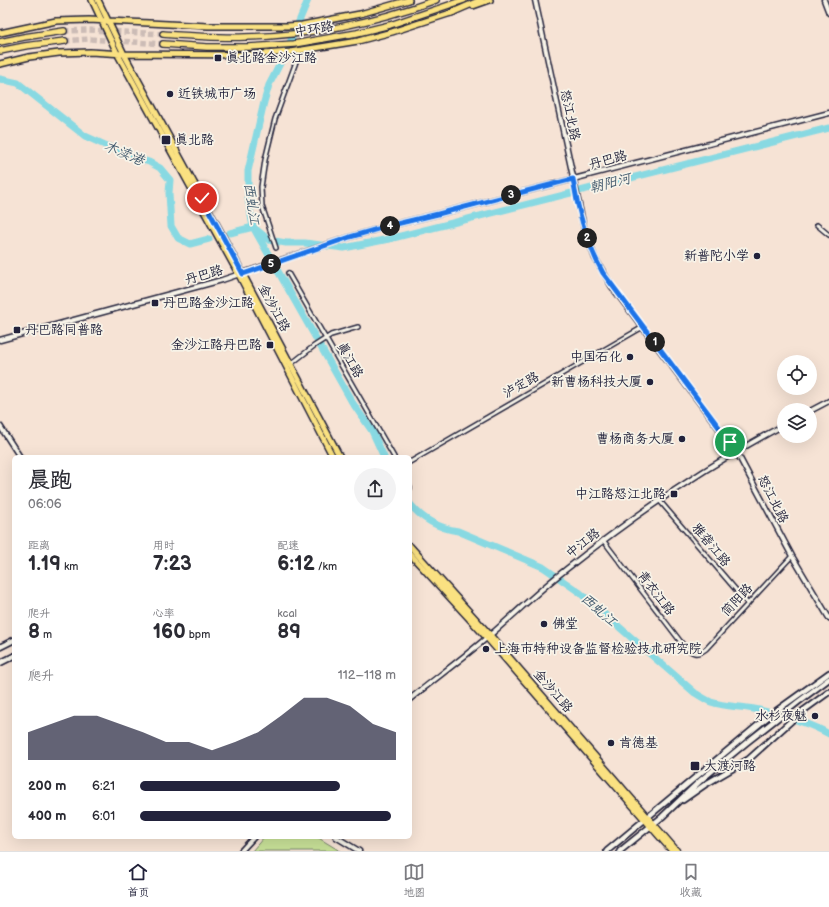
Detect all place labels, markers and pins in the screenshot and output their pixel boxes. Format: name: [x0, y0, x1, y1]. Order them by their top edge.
place label: 真北路金沙江路: [226, 50, 317, 66]
marker: 真北路金沙江路: [213, 53, 223, 63]
place label: 近铁城市广场: [178, 86, 256, 102]
marker: 近铁城市广场: [165, 89, 175, 99]
place label: 真北路: [175, 132, 214, 148]
marker: 真北路: [160, 134, 172, 146]
pin: [185, 181, 219, 215]
pin: 3: [501, 185, 521, 205]
pin: 4: [380, 216, 400, 236]
pin: 2: [577, 228, 597, 248]
place label: 新普陀小学: [684, 248, 749, 264]
marker: 新普陀小学: [752, 251, 762, 261]
pin: 5: [261, 254, 281, 274]
place label: 丹巴路金沙江路: [163, 295, 254, 311]
marker: 丹巴路金沙江路: [150, 298, 160, 308]
place label: 丹巴路同普路: [25, 322, 103, 338]
marker: 丹巴路同普路: [12, 325, 22, 335]
pin: 1: [645, 332, 665, 352]
place label: 金沙江路丹巴路: [171, 337, 262, 353]
marker: 金沙江路丹巴路: [265, 340, 275, 350]
place label: 中国石化: [570, 349, 622, 365]
marker: 中国石化: [625, 352, 635, 362]
place label: 新曹杨科技大厦: [551, 374, 642, 390]
marker: 新曹杨科技大厦: [645, 377, 655, 387]
pin: [713, 425, 747, 459]
place label: 曹杨商务大厦: [596, 431, 674, 447]
marker: 曹杨商务大厦: [677, 434, 687, 444]
place label: 中江路怒江北路: [575, 486, 666, 502]
marker: 中江路怒江北路: [669, 489, 679, 499]
place label: 佛堂: [552, 616, 578, 632]
marker: 佛堂: [539, 619, 549, 629]
place label: 上海市特种设备监督检验技术研究院: [494, 641, 702, 657]
marker: 上海市特种设备监督检验技术研究院: [481, 644, 491, 654]
place label: 水杉夜魅: [755, 708, 807, 724]
marker: 水杉夜魅: [810, 711, 820, 721]
place label: 肯德基: [619, 735, 658, 751]
marker: 肯德基: [606, 738, 616, 748]
place label: 大渡河路: [704, 758, 756, 774]
marker: 大渡河路: [689, 760, 701, 772]

